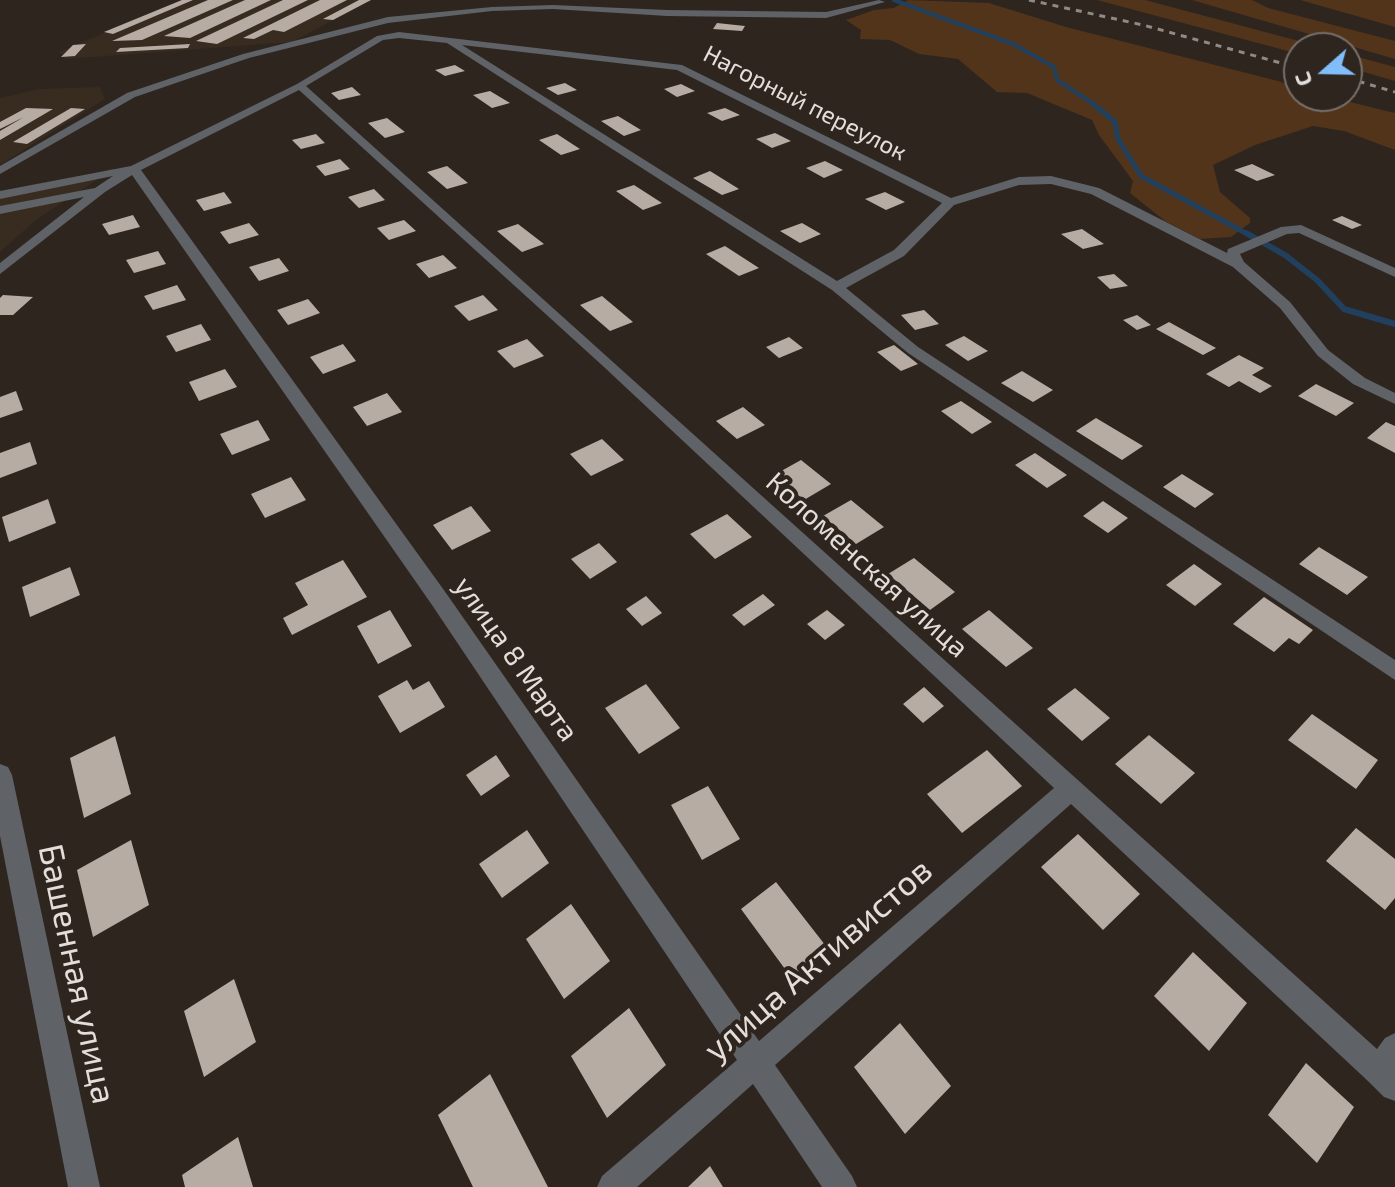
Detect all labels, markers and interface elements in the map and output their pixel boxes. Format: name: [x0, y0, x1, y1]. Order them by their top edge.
north arrow: [1283, 32, 1363, 112]
street label: Нагорный переулок: [699, 39, 911, 167]
text: С: [1288, 69, 1317, 90]
street label: Коломенская улица: [759, 465, 975, 665]
street label: улица 8 Марта: [447, 570, 585, 748]
street label: Башенная улица: [30, 841, 124, 1107]
street label: улица Активистов: [696, 850, 940, 1070]

